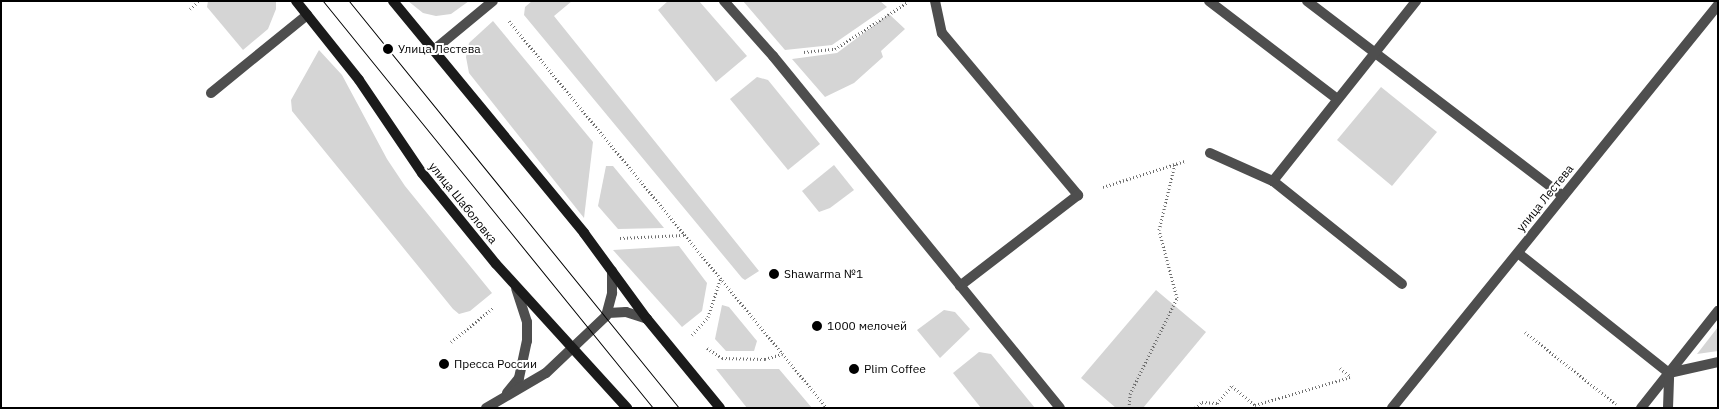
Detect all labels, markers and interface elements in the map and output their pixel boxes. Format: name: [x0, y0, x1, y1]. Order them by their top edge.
place label: Улица Лестева: [398, 42, 481, 56]
marker: Улица Лестева: [382, 43, 394, 55]
street label: улица Шаболовка: [426, 159, 500, 247]
street label: улица Лестева: [1514, 162, 1576, 234]
place label: Shawarma №1: [784, 267, 863, 281]
marker: Shawarma №1: [768, 268, 780, 280]
place label: 1000 мелочей: [827, 319, 907, 333]
marker: 1000 мелочей: [811, 320, 823, 332]
place label: Пресса России: [454, 357, 537, 371]
marker: Пресса России: [438, 358, 450, 370]
place label: Plim Coffee: [864, 362, 926, 376]
marker: Plim Coffee: [848, 363, 860, 375]

